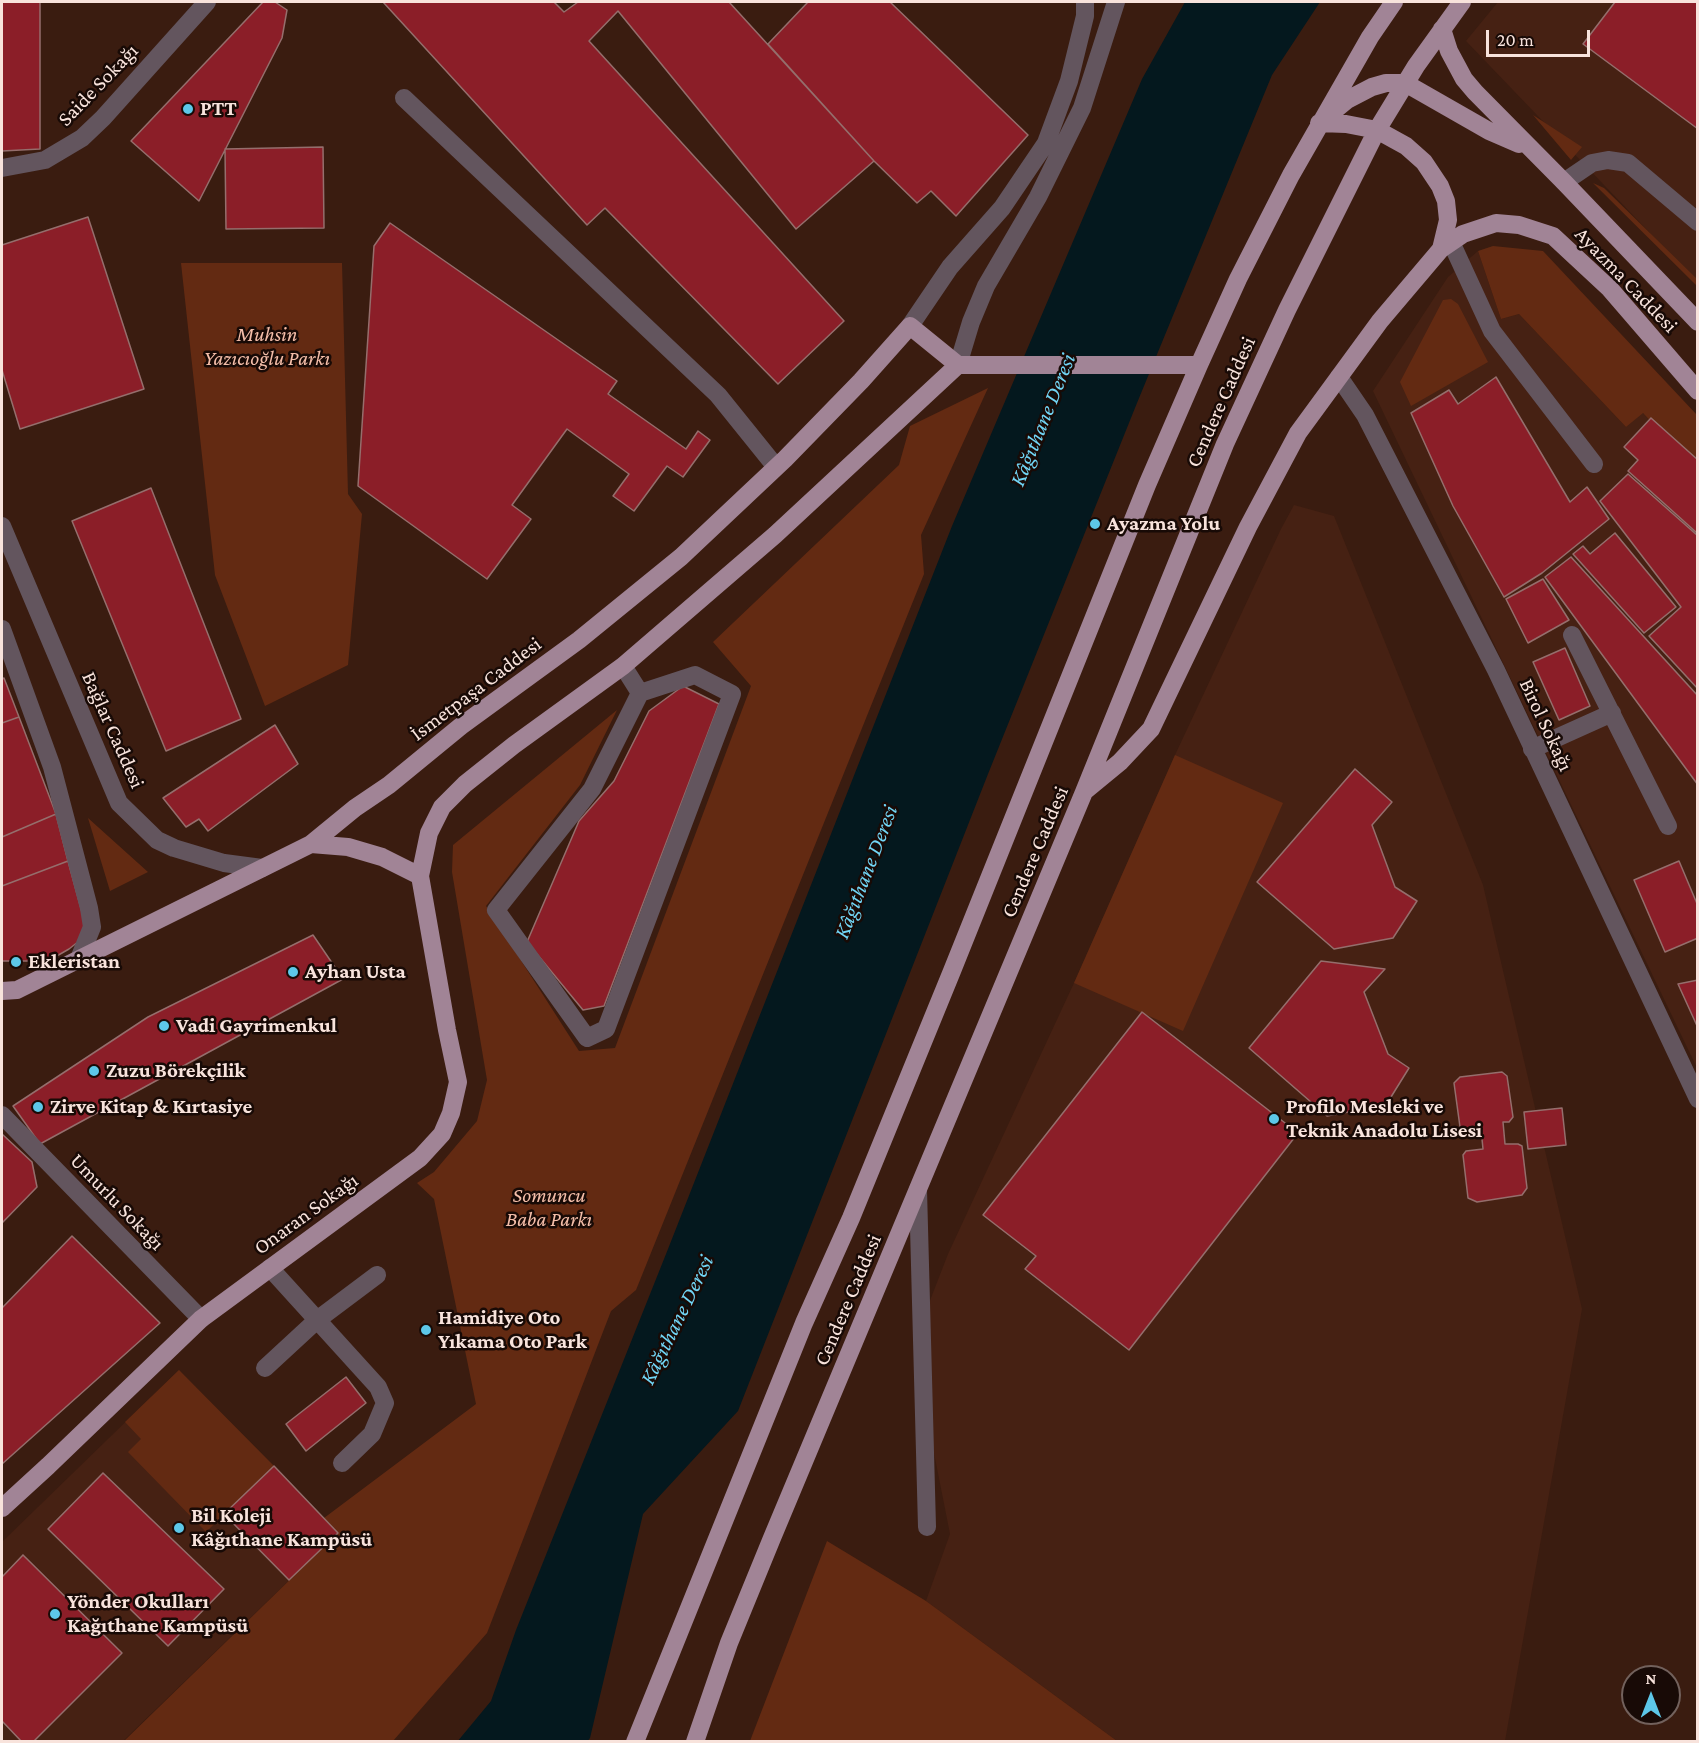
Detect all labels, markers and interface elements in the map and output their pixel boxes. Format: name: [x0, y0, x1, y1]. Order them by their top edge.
scale bar: [1489, 18, 1592, 56]
text: 20 m: [1497, 30, 1534, 50]
street label: Saide Sokağı: [53, 39, 143, 131]
place label: PTT: [200, 96, 237, 122]
marker: PTT: [181, 102, 195, 116]
street label: Ayazma Caddesi: [1569, 222, 1683, 338]
park label: Muhsin Yazıcıoğlu Parkı: [204, 322, 330, 372]
street label: Cendere Caddesi: [1181, 333, 1261, 471]
water label: Kâğıthane Deresi: [1004, 350, 1082, 490]
place label: Ayazma Yolu: [1107, 511, 1220, 537]
marker: Ayazma Yolu: [1088, 517, 1102, 531]
street label: İsmetpaşa Caddesi: [406, 632, 546, 746]
street label: Bağlar Caddesi: [76, 668, 150, 792]
street label: Birol Sokağı: [1514, 675, 1578, 775]
street label: Cendere Caddesi: [996, 782, 1074, 922]
water label: Kâğıthane Deresi: [828, 802, 904, 942]
place label: Ekleristan: [28, 949, 120, 975]
marker: Ekleristan: [9, 955, 23, 969]
place label: Ayhan Usta: [305, 959, 406, 985]
marker: Ayhan Usta: [286, 965, 300, 979]
place label: Vadi Gayrimenkul: [176, 1013, 337, 1039]
marker: Vadi Gayrimenkul: [157, 1019, 171, 1033]
place label: Zuzu Börekçilik: [106, 1058, 246, 1084]
marker: Zuzu Börekçilik: [87, 1064, 101, 1078]
place label: Zirve Kitap & Kırtasiye: [50, 1094, 252, 1120]
place label: Profilo Mesleki ve Teknik Anadolu Lisesi: [1286, 1094, 1482, 1144]
marker: Zirve Kitap & Kırtasiye: [31, 1100, 45, 1114]
marker: Profilo Mesleki ve Teknik Anadolu Lisesi: [1267, 1112, 1281, 1126]
street label: Umurlu Sokağı: [64, 1148, 170, 1256]
street label: Onaran Sokağı: [249, 1168, 363, 1260]
park label: Somuncu Baba Parkı: [506, 1183, 592, 1233]
street label: Cendere Caddesi: [809, 1230, 887, 1370]
water label: Kâğıthane Deresi: [634, 1251, 720, 1389]
place label: Hamidiye Oto Yıkama Oto Park: [438, 1305, 587, 1355]
marker: Hamidiye Oto Yıkama Oto Park: [419, 1323, 433, 1337]
place label: Bil Koleji Kâğıthane Kampüsü: [191, 1503, 372, 1553]
marker: Bil Koleji Kâğıthane Kampüsü: [172, 1521, 186, 1535]
place label: Yönder Okulları Kağıthane Kampüsü: [67, 1589, 248, 1639]
marker: Yönder Okulları Kağıthane Kampüsü: [48, 1607, 62, 1621]
north arrow: [1621, 1665, 1681, 1725]
text: N: [1646, 1670, 1656, 1687]

